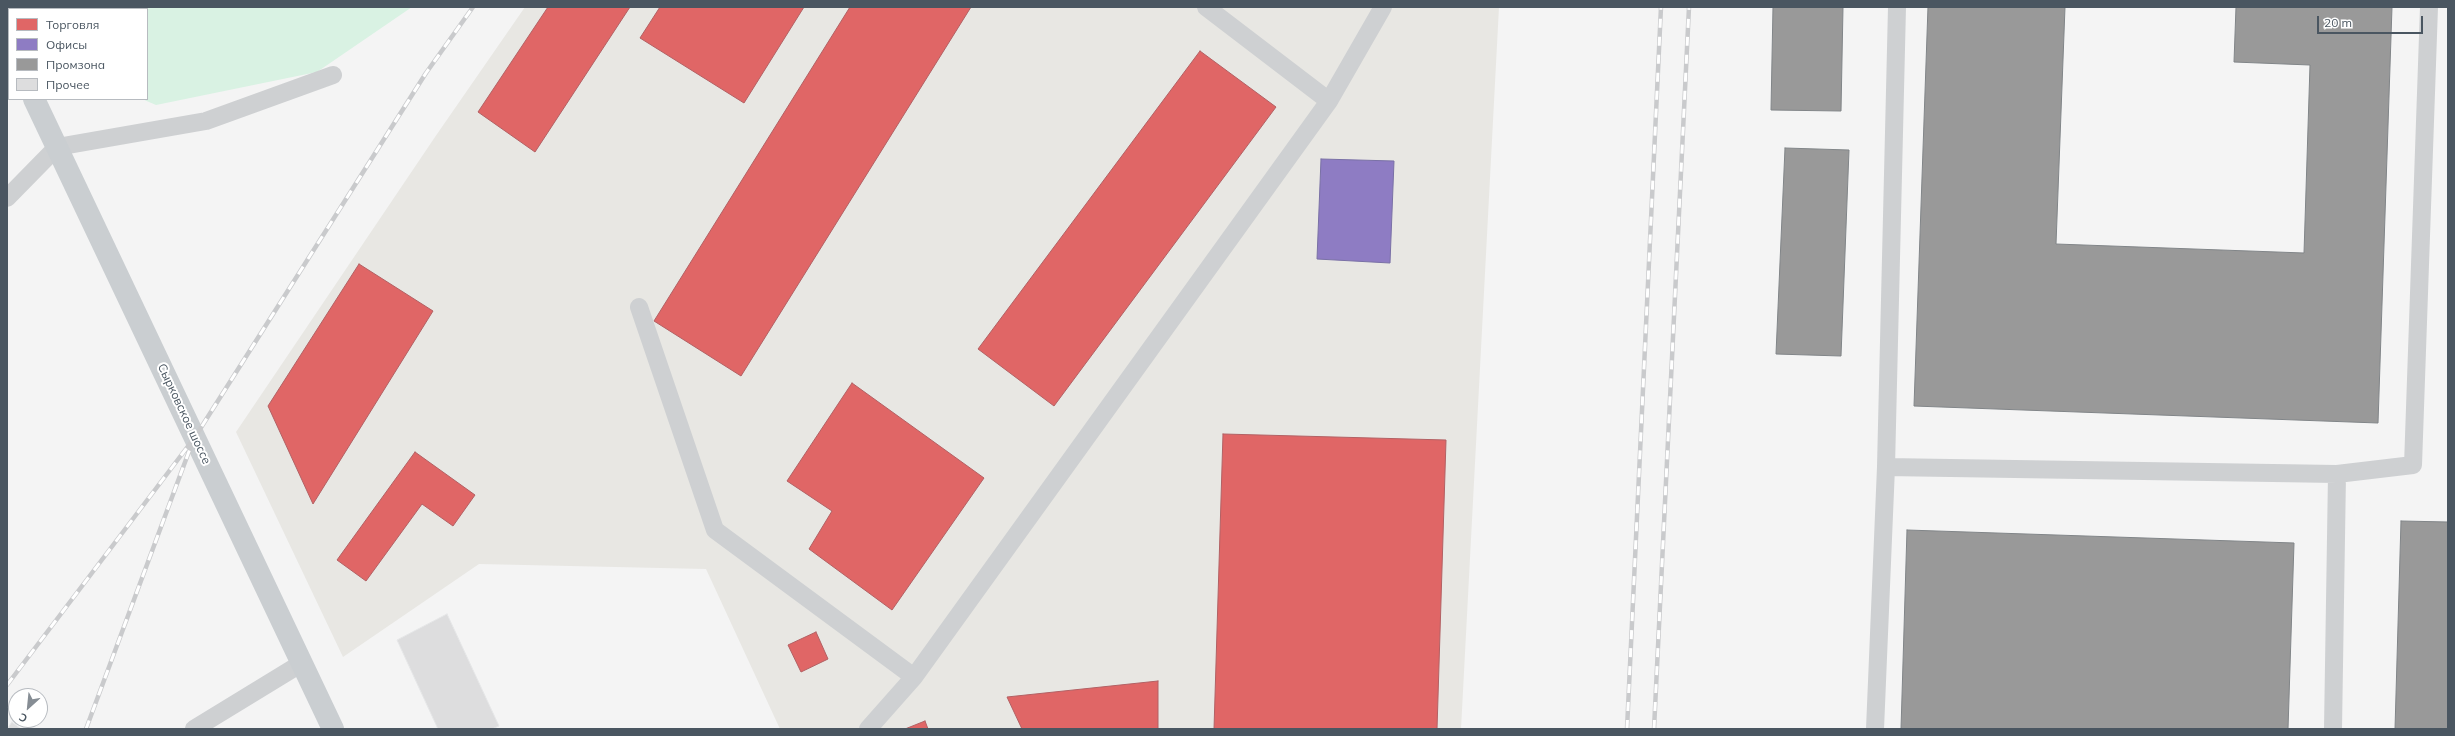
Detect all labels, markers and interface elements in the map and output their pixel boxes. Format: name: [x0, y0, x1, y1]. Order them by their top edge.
legend: [8, 8, 148, 100]
scale bar: [2319, 8, 2425, 34]
text: 20 m: [2324, 15, 2352, 30]
text: Торговля: [46, 17, 99, 32]
text: Офисы: [46, 37, 87, 52]
text: Промзона: [46, 57, 105, 72]
text: Прочее: [46, 77, 90, 92]
street label: Сырковское шоссе: [154, 361, 214, 467]
north arrow: [8, 688, 48, 728]
text: С: [16, 710, 30, 726]

